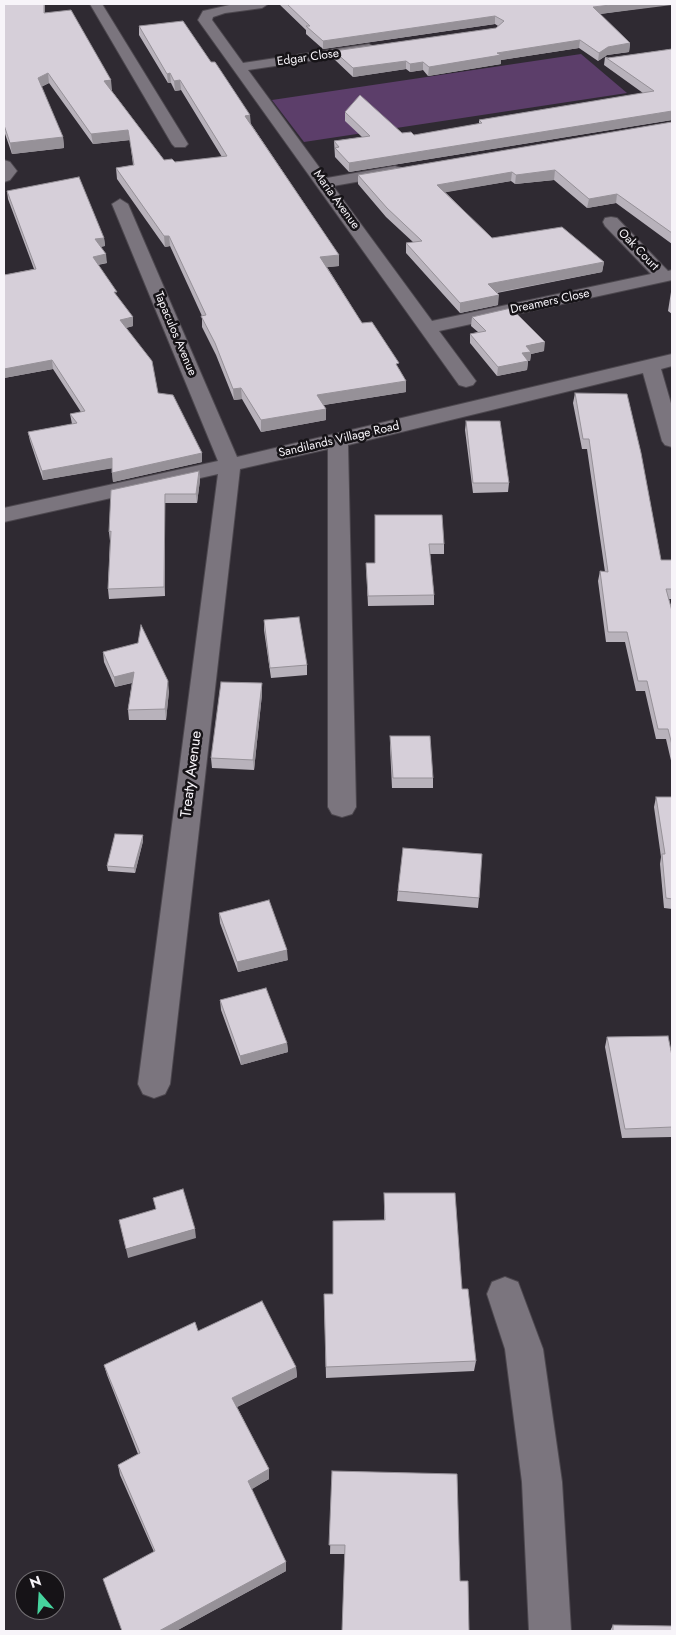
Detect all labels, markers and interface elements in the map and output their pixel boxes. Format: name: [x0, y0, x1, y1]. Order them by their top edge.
street label: Edgar Close: [276, 47, 340, 69]
street label: Maria Avenue: [310, 168, 362, 232]
street label: Oak Court: [615, 226, 661, 274]
street label: Dreamers Close: [509, 287, 591, 317]
street label: Tapaculos Avenue: [151, 290, 199, 378]
street label: Sandilands Village Road: [277, 419, 401, 461]
street label: Treaty Avenue: [178, 730, 206, 818]
north arrow: [15, 1570, 65, 1620]
text: N: [27, 1570, 44, 1593]

